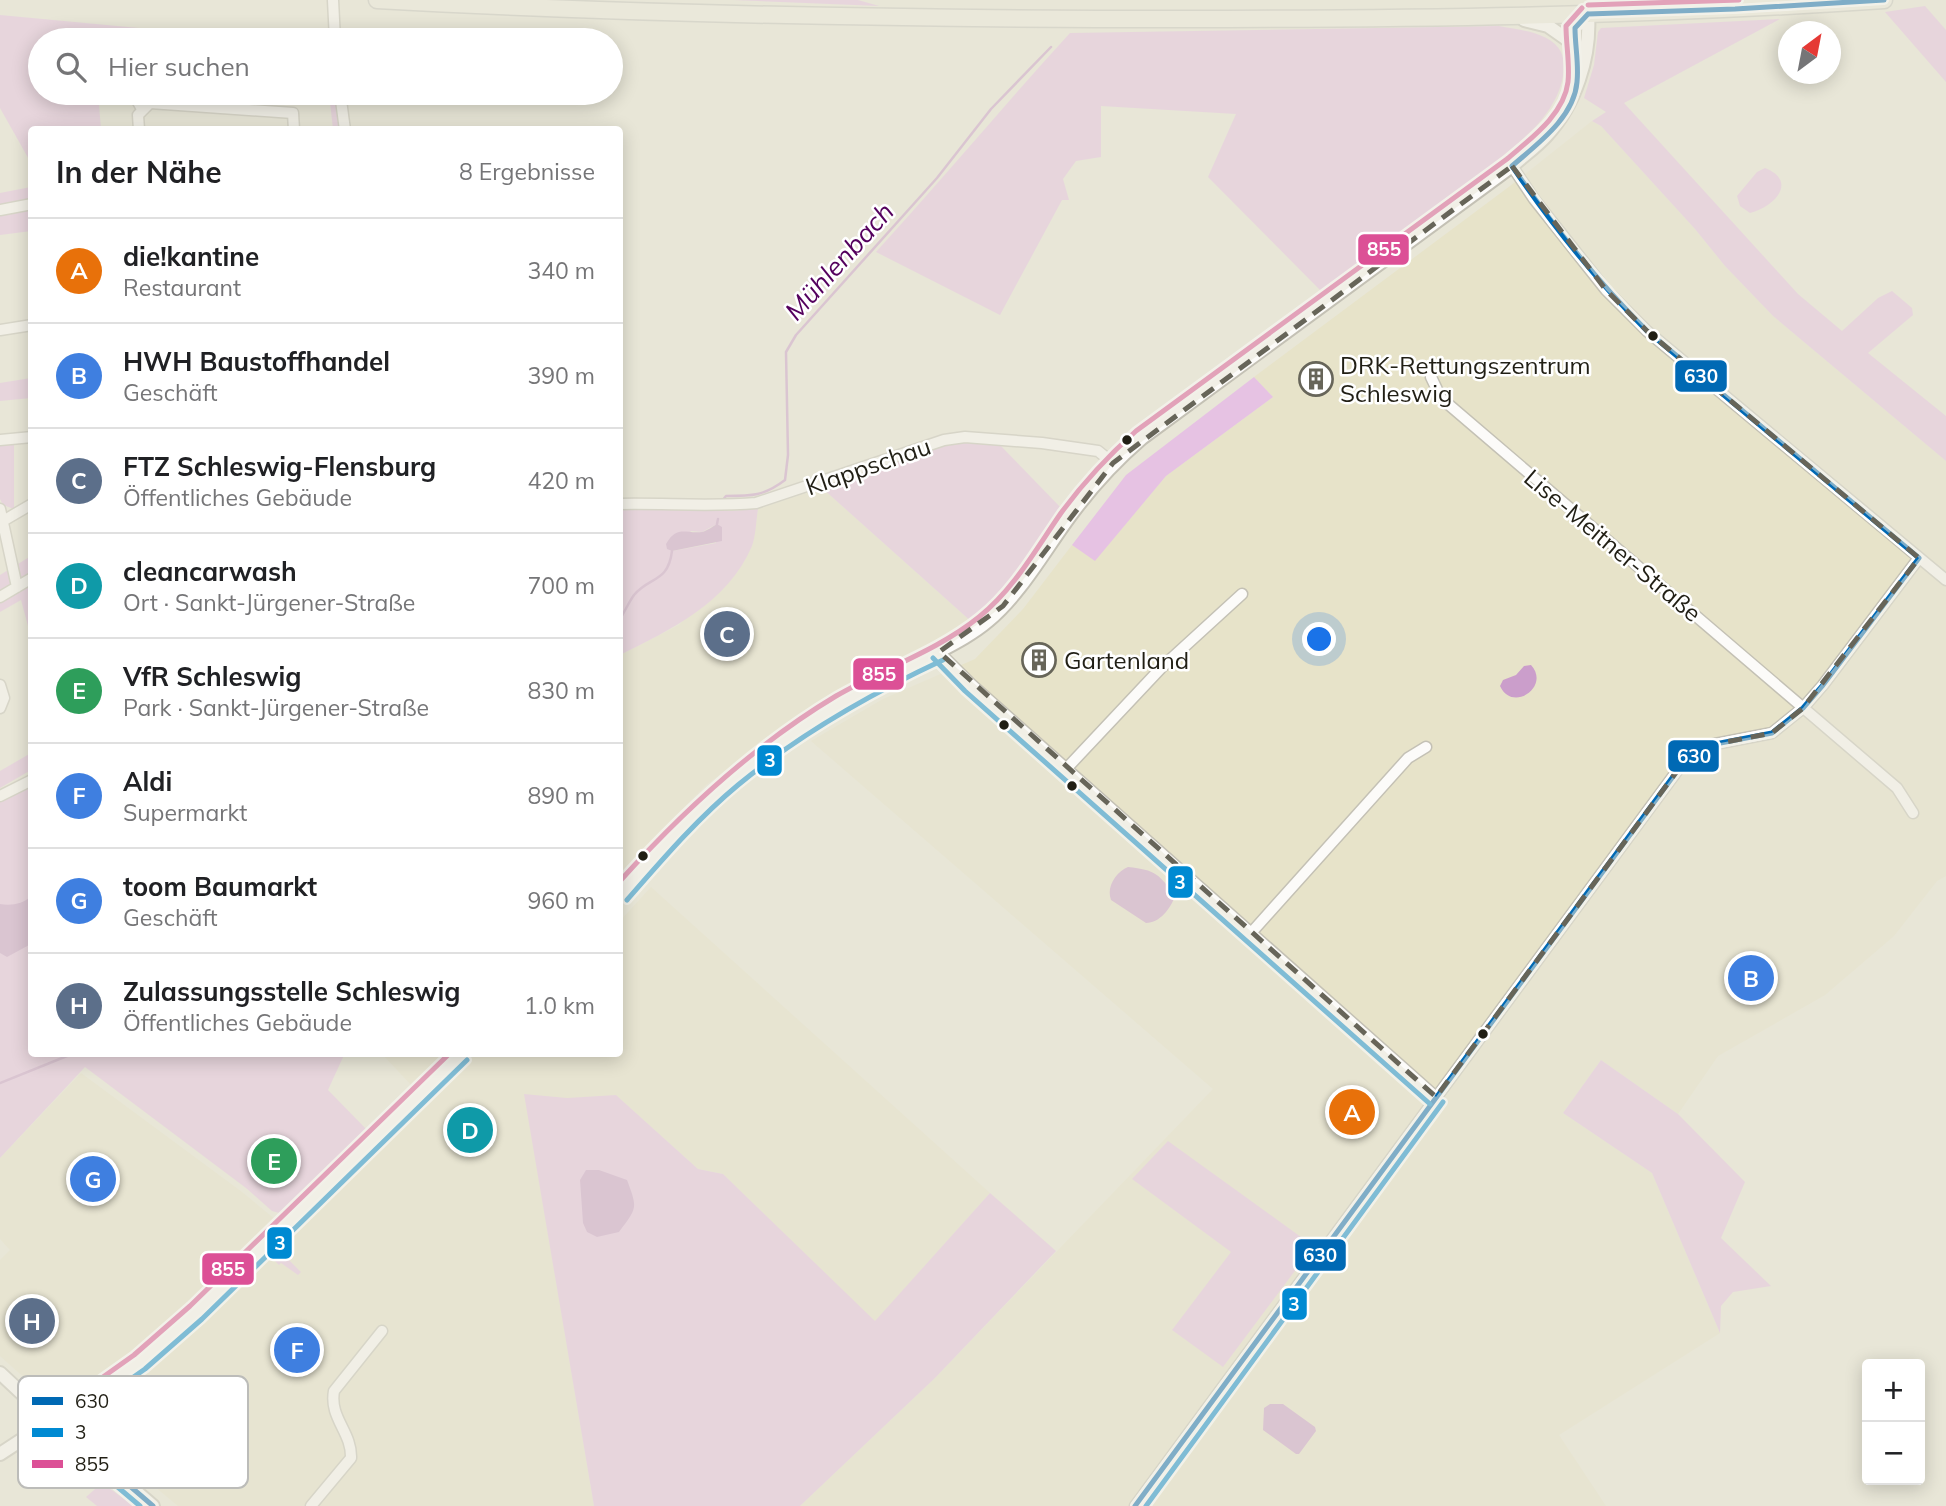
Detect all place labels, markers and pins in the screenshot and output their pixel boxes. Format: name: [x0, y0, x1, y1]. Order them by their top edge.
unlabelled marker: [1646, 329, 1660, 343]
place label: DRK-Rettungszentrum Schleswig: [1340, 350, 1591, 408]
building icon: DRK-Rettungszentrum Schleswig: [1297, 360, 1335, 398]
unlabelled marker: [1120, 433, 1134, 447]
pin: C: [704, 608, 750, 660]
building icon: Gartenland: [1020, 641, 1058, 679]
place label: Gartenland: [1064, 645, 1189, 675]
unlabelled marker: [997, 718, 1011, 732]
unlabelled marker: [1065, 779, 1079, 793]
unlabelled marker: [636, 849, 650, 863]
pin: B: [1728, 952, 1774, 1004]
unlabelled marker: [1476, 1027, 1490, 1041]
pin: A: [1329, 1086, 1375, 1138]
pin: D: [447, 1104, 493, 1156]
pin: E: [251, 1135, 297, 1187]
pin: G: [70, 1153, 116, 1205]
pin: H: [9, 1295, 55, 1347]
pin: F: [274, 1324, 320, 1376]

